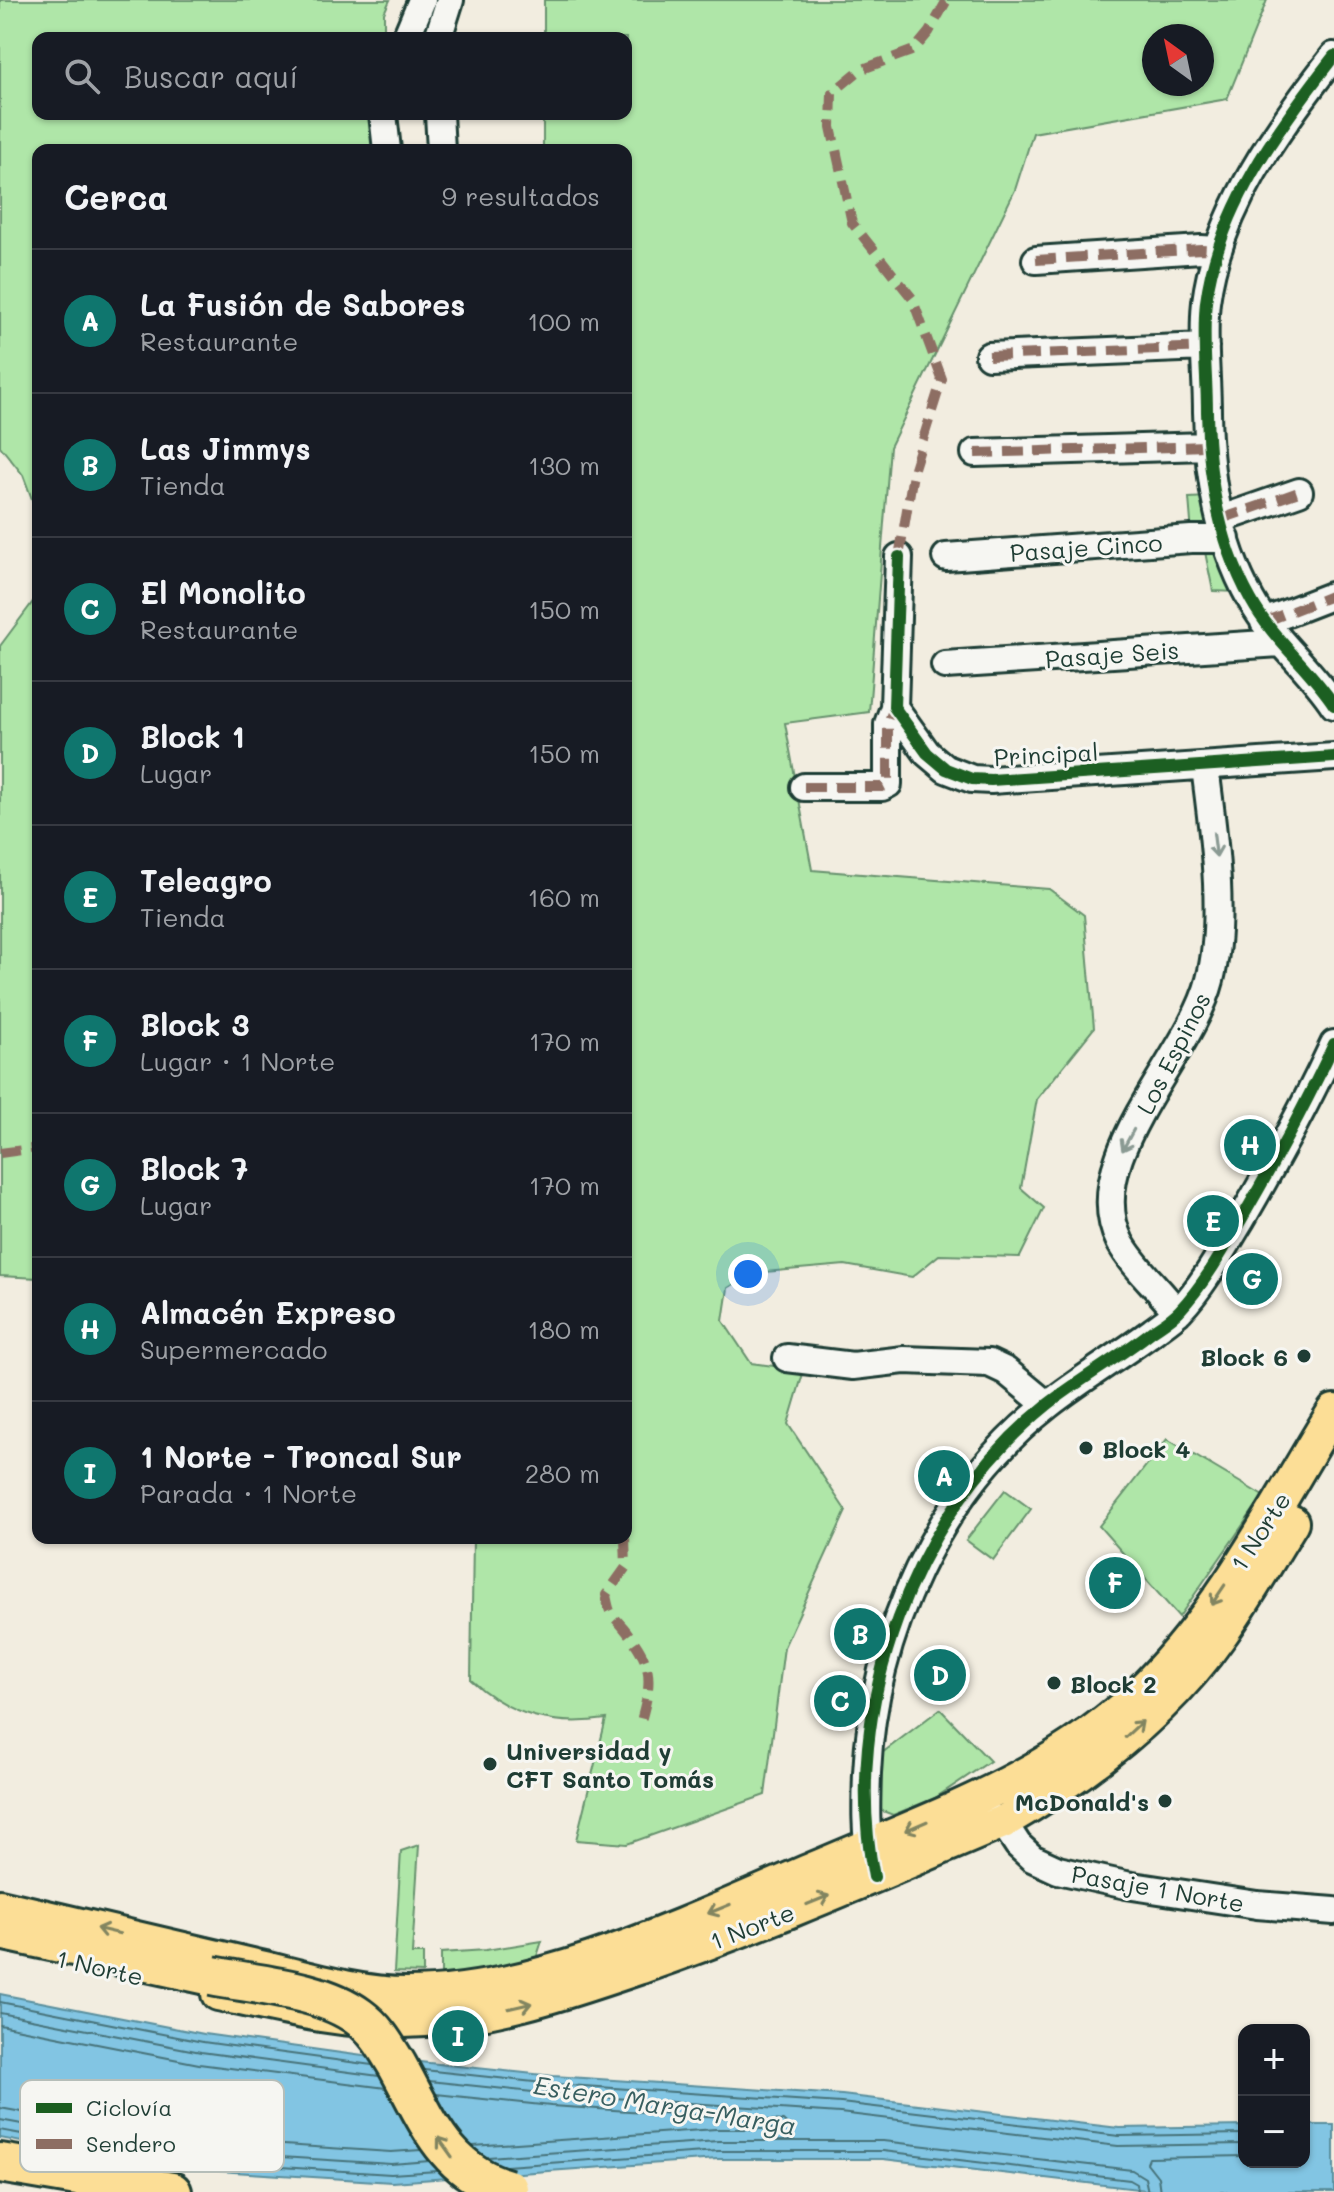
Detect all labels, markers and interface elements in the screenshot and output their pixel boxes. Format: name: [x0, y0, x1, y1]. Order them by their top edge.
north arrow: [1142, 24, 1214, 96]
search box: [32, 32, 632, 120]
icon: search: [60, 54, 104, 98]
text: Buscar aquí: [124, 56, 298, 96]
text: Cerca: [64, 174, 168, 219]
text: 9 resultados: [442, 179, 600, 213]
text: La Fusión de Sabores: [140, 284, 465, 324]
text: A: [81, 304, 99, 338]
text: 100 m: [527, 304, 600, 338]
text: Restaurante: [140, 324, 298, 358]
text: Las Jimmys: [140, 428, 311, 468]
text: B: [81, 448, 99, 482]
text: 130 m: [528, 448, 600, 482]
text: Tienda: [140, 468, 226, 502]
street label: Pasaje Cinco: [1009, 526, 1163, 568]
text: El Monolito: [140, 572, 306, 612]
text: C: [80, 592, 100, 626]
text: 150 m: [528, 592, 600, 626]
text: Restaurante: [140, 612, 298, 646]
street label: Pasaje Seis: [1044, 634, 1180, 674]
text: Block 1: [140, 716, 245, 756]
text: D: [81, 736, 99, 770]
text: 150 m: [528, 736, 600, 770]
street label: Principal: [993, 736, 1099, 772]
text: Lugar: [140, 756, 212, 790]
one-way arrow: [1207, 831, 1222, 858]
text: Teleagro: [140, 860, 272, 900]
text: E: [82, 880, 98, 914]
text: 160 m: [528, 880, 600, 914]
text: Tienda: [140, 900, 226, 934]
street label: Los Espinos: [1129, 987, 1217, 1119]
text: Block 3: [140, 1004, 249, 1044]
text: F: [82, 1024, 98, 1058]
text: 170 m: [529, 1024, 600, 1058]
text: Lugar · 1 Norte: [140, 1044, 335, 1078]
pin: H: [1224, 1115, 1276, 1175]
one-way arrow: [1120, 1127, 1135, 1151]
text: Block 7: [140, 1148, 248, 1188]
text: G: [80, 1168, 100, 1202]
text: 170 m: [529, 1168, 600, 1202]
text: Lugar: [140, 1188, 212, 1222]
pin: E: [1187, 1191, 1239, 1251]
pin: G: [1226, 1249, 1278, 1309]
your location: [728, 1254, 768, 1294]
text: Almacén Expreso: [140, 1292, 396, 1332]
text: H: [80, 1312, 100, 1346]
text: 180 m: [528, 1312, 600, 1346]
text: Supermercado: [140, 1332, 327, 1366]
place label: Block 6: [1200, 1341, 1288, 1372]
marker: Block 6: [1295, 1347, 1313, 1365]
place label: Block 4: [1102, 1433, 1190, 1464]
text: 1 Norte - Troncal Sur: [140, 1436, 462, 1476]
marker: Block 4: [1077, 1439, 1095, 1457]
pin: A: [918, 1446, 970, 1506]
text: I: [83, 1456, 97, 1490]
text: 280 m: [525, 1456, 600, 1490]
text: Parada · 1 Norte: [140, 1476, 357, 1510]
street label: 1 Norte: [1223, 1486, 1297, 1576]
pin: F: [1089, 1553, 1141, 1613]
one-way arrow: [1210, 1584, 1226, 1606]
pin: B: [834, 1604, 886, 1664]
pin: D: [914, 1645, 966, 1705]
place label: Block 2: [1070, 1668, 1157, 1699]
pin: C: [814, 1671, 866, 1731]
marker: Block 2: [1045, 1674, 1063, 1692]
one-way arrow: [1124, 1721, 1144, 1739]
place label: Universidad y CFT Santo Tomás: [506, 1735, 714, 1794]
marker: Universidad y CFT Santo Tomás: [481, 1755, 499, 1773]
place label: McDonald's: [1015, 1786, 1149, 1817]
marker: McDonald's: [1156, 1792, 1174, 1810]
one-way arrow: [904, 1819, 929, 1834]
street label: Pasaje 1 Norte: [1069, 1858, 1247, 1918]
one-way arrow: [805, 1892, 830, 1906]
street label: 1 Norte: [705, 1896, 799, 1956]
one-way arrow: [707, 1903, 732, 1917]
one-way arrow: [96, 1923, 122, 1938]
street label: 1 Norte: [54, 1942, 146, 1992]
one-way arrow: [507, 1998, 533, 2013]
pin: I: [432, 2006, 484, 2066]
map controls: [1238, 2024, 1310, 2168]
button: +: [1238, 2024, 1310, 2096]
water label: Estero Marga-Marga: [531, 2067, 799, 2143]
legend: [20, 2080, 284, 2172]
text: Ciclovía: [86, 2093, 172, 2122]
button: −: [1238, 2096, 1310, 2168]
text: Sendero: [86, 2129, 176, 2158]
one-way arrow: [437, 2137, 453, 2159]

